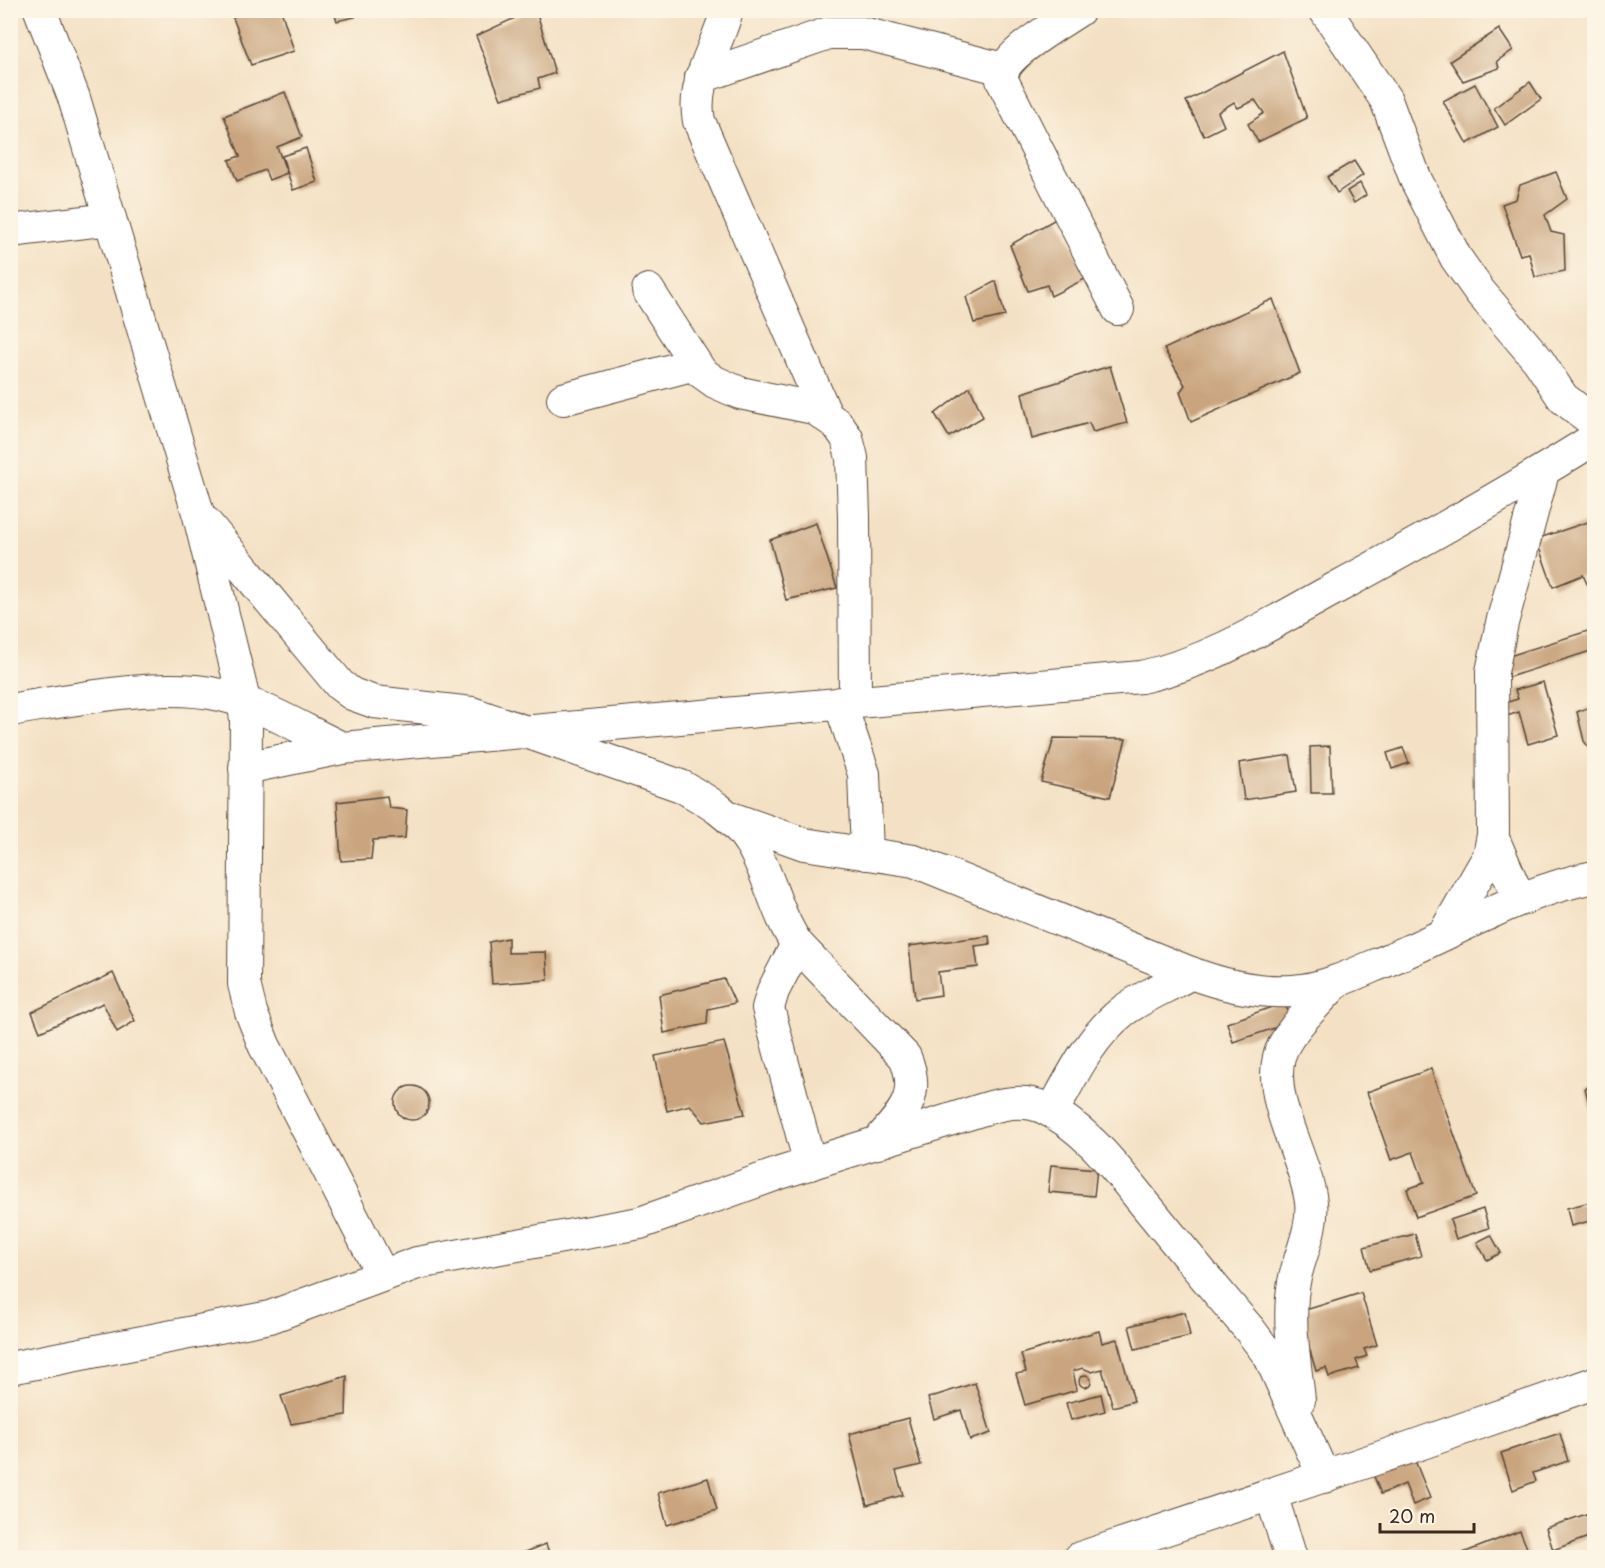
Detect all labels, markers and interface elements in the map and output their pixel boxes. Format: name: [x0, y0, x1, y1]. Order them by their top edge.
scale bar: [1380, 1496, 1474, 1534]
text: 20 m: [1389, 1502, 1435, 1529]

